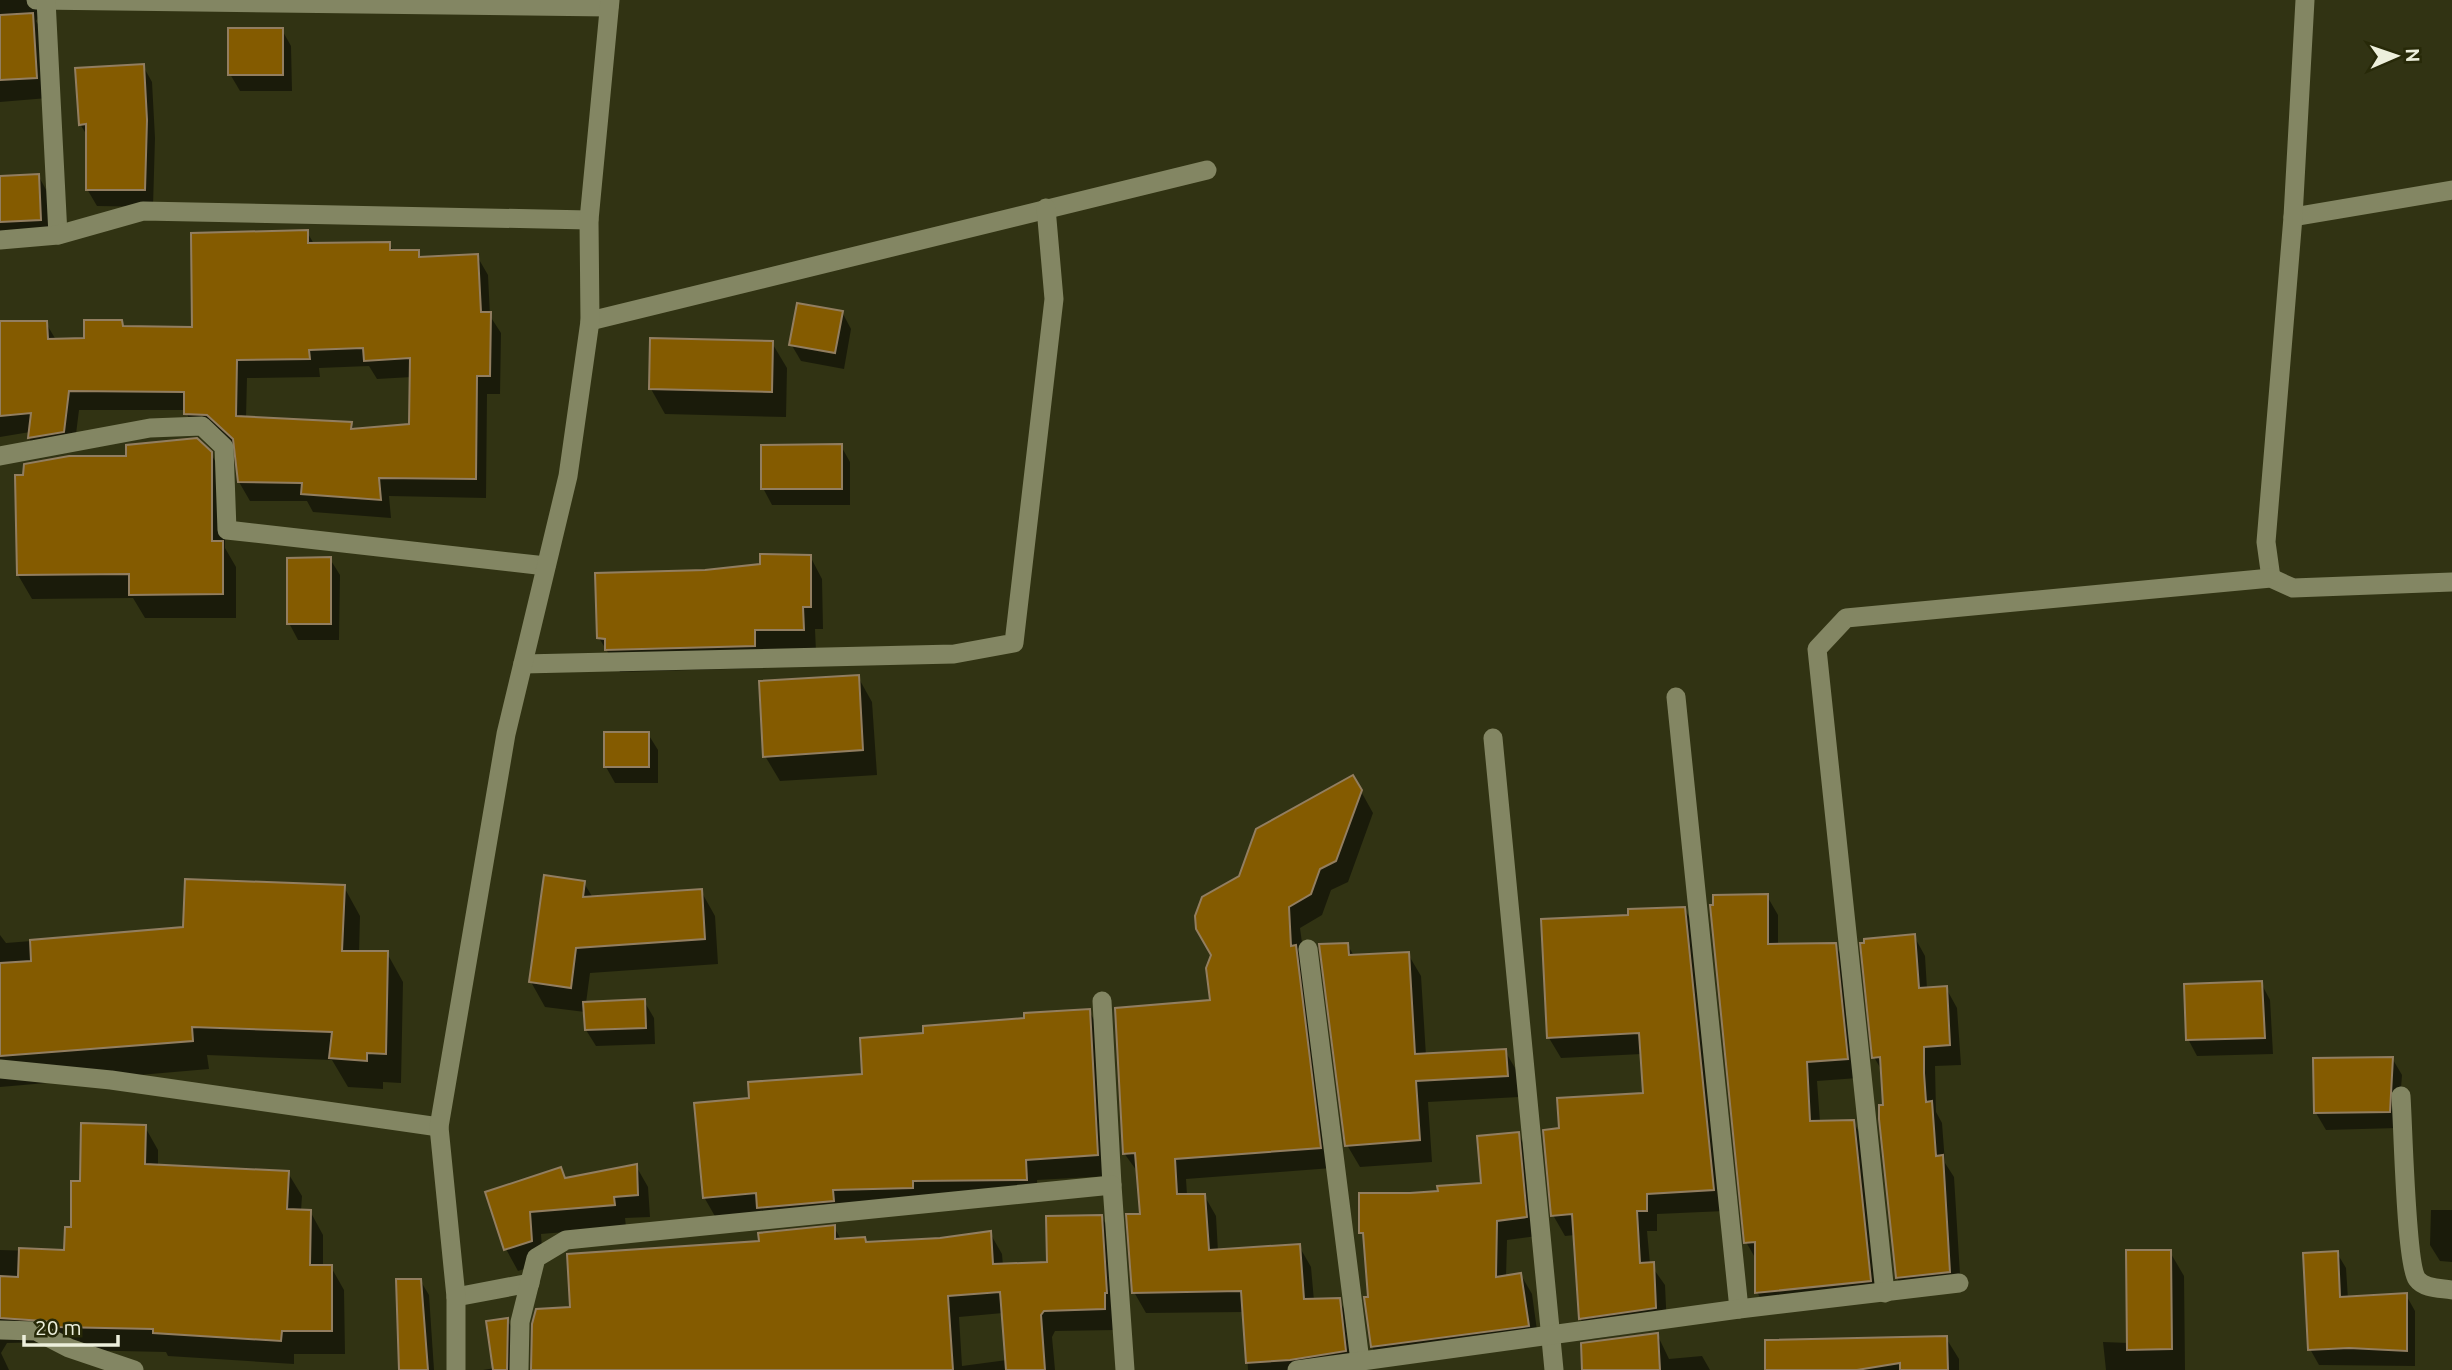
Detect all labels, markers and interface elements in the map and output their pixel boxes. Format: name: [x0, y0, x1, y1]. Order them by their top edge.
north arrow: [2361, 21, 2431, 91]
text: N: [2402, 48, 2424, 63]
scale bar: [24, 1304, 119, 1348]
text: 20 m: [35, 1315, 82, 1339]

